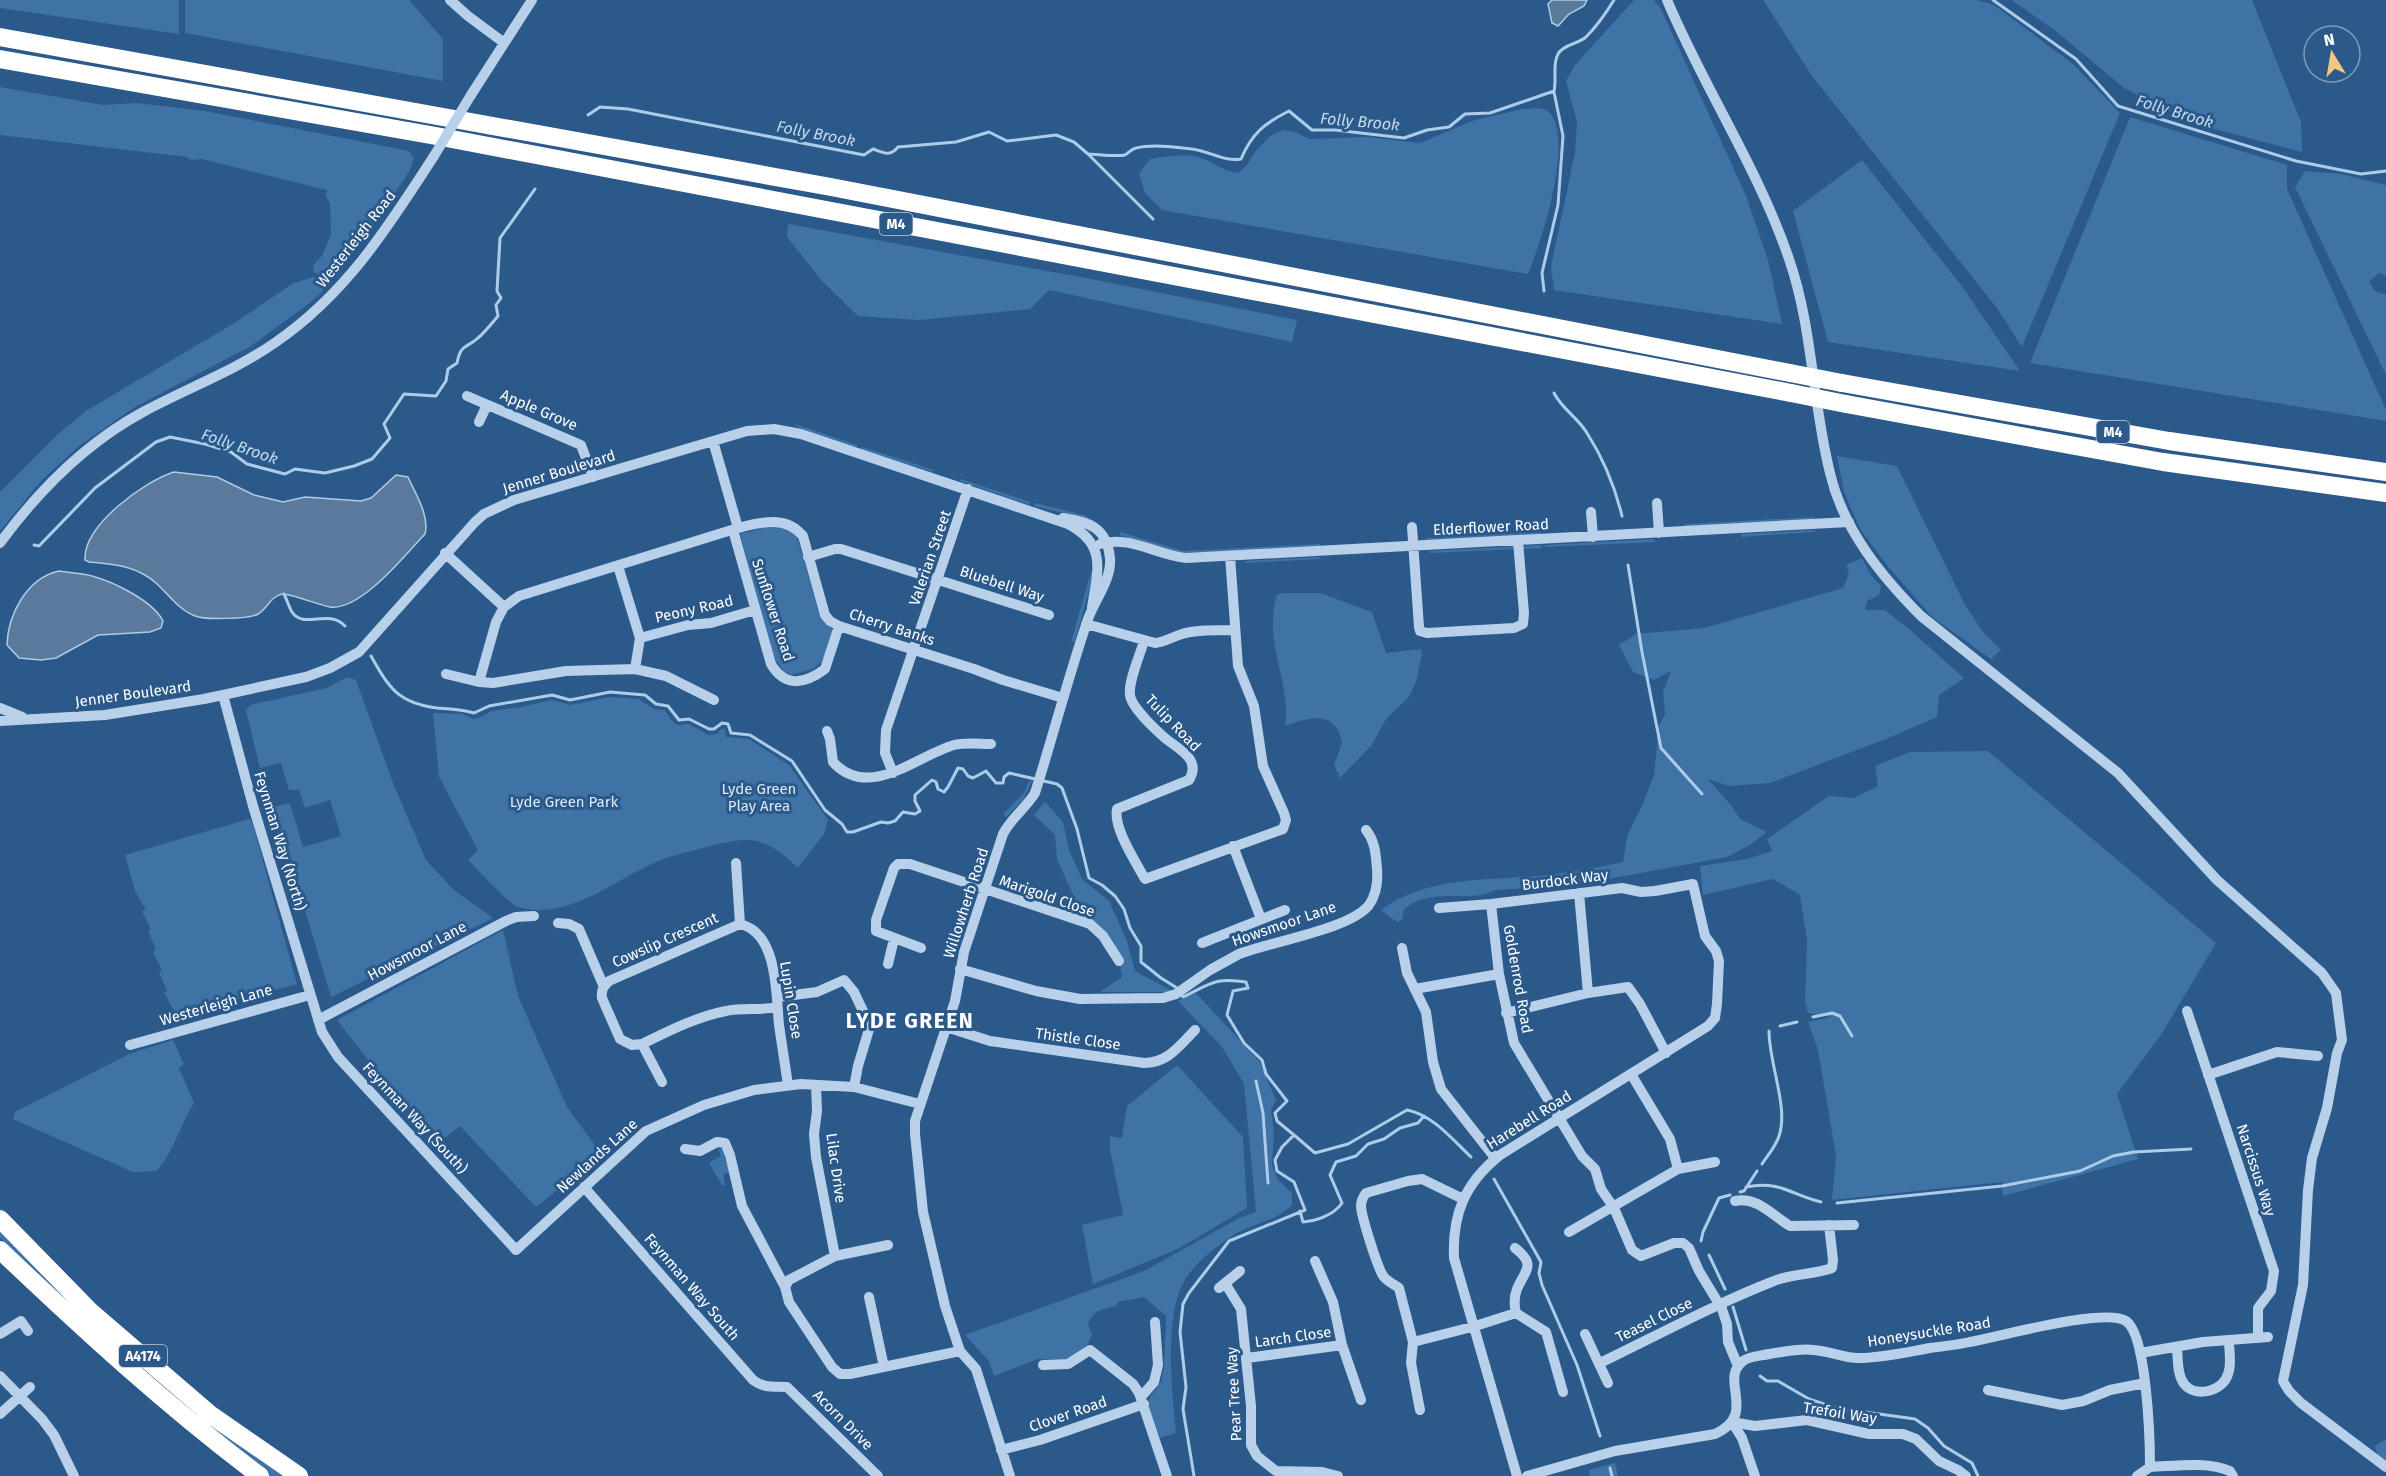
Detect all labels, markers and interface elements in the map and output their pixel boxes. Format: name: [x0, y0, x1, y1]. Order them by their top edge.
north arrow: [2302, 24, 2362, 84]
text: N: [2322, 29, 2336, 50]
water label: Folly Brook: [2134, 91, 2216, 132]
water label: Folly Brook: [1319, 109, 1401, 134]
water label: Folly Brook: [775, 117, 857, 150]
street label: Westerleigh Road: [312, 187, 400, 291]
road number: M4: [880, 213, 912, 235]
street label: Apple Grove: [498, 386, 580, 434]
road number: M4: [2096, 421, 2130, 443]
water label: Folly Brook: [199, 424, 281, 469]
street label: Jenner Boulevard: [500, 446, 618, 498]
street label: Valerian Street: [905, 507, 955, 608]
street label: Elderflower Road: [1433, 515, 1549, 539]
street label: Sunflower Road: [748, 557, 798, 663]
street label: Bluebell Way: [958, 562, 1047, 606]
street label: Peony Road: [653, 591, 735, 627]
street label: Cherry Banks: [847, 605, 937, 649]
street label: Jenner Boulevard: [74, 677, 192, 711]
street label: Tulip Road: [1142, 691, 1204, 755]
street label: Feynman Way (North): [250, 769, 310, 913]
park label: Lyde Green Play Area: [722, 780, 796, 815]
park label: Lyde Green Park: [510, 793, 618, 811]
street label: Willowherb Road: [940, 845, 992, 961]
street label: Burdock Way: [1521, 866, 1610, 894]
street label: Marigold Close: [997, 871, 1097, 921]
street label: Howsmoor Lane: [1229, 898, 1339, 950]
street label: Cowslip Crescent: [609, 908, 721, 971]
street label: Howsmoor Lane: [365, 917, 469, 985]
street label: Goldenrod Road: [1500, 923, 1536, 1035]
street label: Lupin Close: [776, 960, 806, 1040]
street label: Westerleigh Lane: [158, 980, 274, 1030]
district label: LYDE GREEN: [846, 1008, 974, 1034]
street label: Thistle Close: [1034, 1024, 1122, 1054]
street label: Feynman Way (South): [359, 1059, 471, 1178]
street label: Harebell Road: [1483, 1087, 1575, 1153]
street label: Newlands Lane: [553, 1115, 641, 1197]
street label: Narcissus Way: [2233, 1122, 2280, 1219]
street label: Lilac Drive: [822, 1132, 850, 1204]
street label: Feynman Way South: [641, 1230, 743, 1344]
street label: Teasel Close: [1613, 1294, 1695, 1346]
street label: Honeysuckle Road: [1866, 1313, 1992, 1351]
street label: Larch Close: [1253, 1323, 1333, 1351]
road number: A4174: [119, 1345, 167, 1367]
street label: Pear Tree Way: [1223, 1346, 1245, 1442]
street label: Acorn Drive: [809, 1386, 877, 1454]
street label: Clover Road: [1027, 1392, 1109, 1436]
street label: Trefoil Way: [1802, 1398, 1879, 1428]

